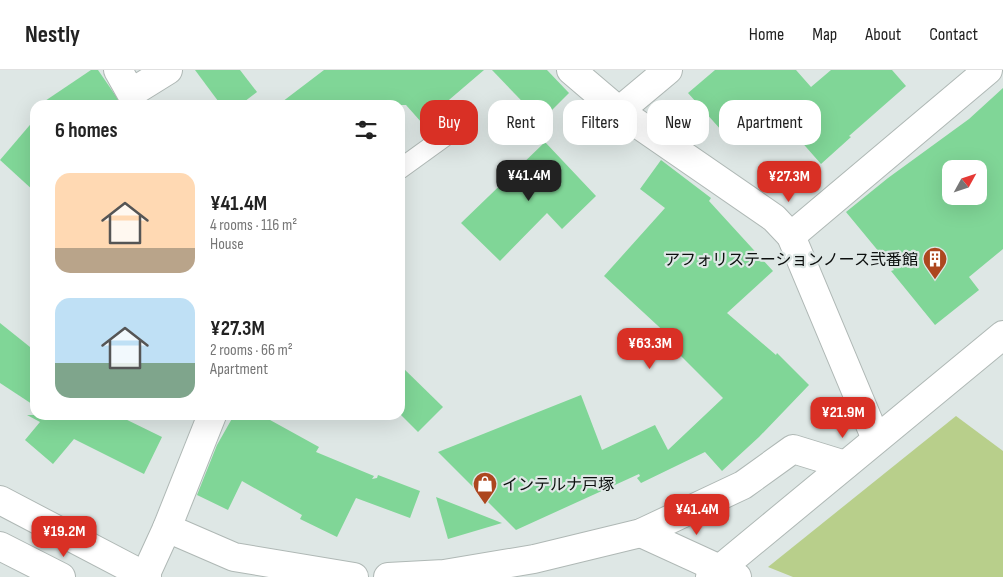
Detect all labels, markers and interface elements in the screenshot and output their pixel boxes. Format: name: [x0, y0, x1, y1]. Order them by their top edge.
text: Nestly: [25, 20, 80, 49]
text: Home: [749, 24, 784, 45]
text: Map: [812, 24, 837, 45]
text: About: [865, 24, 901, 45]
text: Contact: [929, 24, 978, 45]
chip: Buy: [420, 100, 478, 145]
chip: Rent: [488, 100, 553, 145]
chip: Filters: [563, 100, 637, 145]
chip: New: [647, 100, 709, 145]
chip: Apartment: [719, 100, 821, 145]
icon: filters: [352, 116, 380, 144]
text: 6 homes: [55, 118, 118, 143]
pin: ¥41.4M: [488, 160, 570, 202]
pin: ¥27.3M: [748, 160, 830, 203]
north arrow: [942, 160, 988, 205]
map controls: [942, 160, 987, 205]
text: ¥41.4M: [507, 166, 551, 185]
text: ¥27.3M: [768, 167, 810, 186]
text: ¥41.4M: [210, 191, 267, 216]
icon: home: [95, 193, 155, 253]
text: 4 rooms · 116 m²: [210, 216, 297, 235]
text: House: [210, 235, 244, 254]
building icon: アフォリステーションノース弐番館: [922, 246, 948, 280]
place label: アフォリステーションノース弐番館: [664, 251, 918, 270]
text: ¥27.3M: [210, 316, 265, 341]
icon: home: [95, 318, 155, 378]
pin: ¥63.3M: [609, 328, 691, 370]
text: ¥63.3M: [628, 334, 672, 353]
text: 2 rooms · 66 m²: [210, 341, 293, 360]
text: Apartment: [210, 360, 268, 379]
pin: ¥21.9M: [802, 396, 884, 439]
text: ¥21.9M: [821, 403, 865, 422]
shop icon: インテルナ戸塚: [472, 471, 498, 505]
place label: インテルナ戸塚: [502, 476, 614, 495]
pin: ¥41.4M: [656, 494, 738, 536]
text: ¥41.4M: [675, 500, 719, 519]
pin: ¥19.2M: [23, 516, 105, 558]
text: ¥19.2M: [43, 522, 85, 541]

